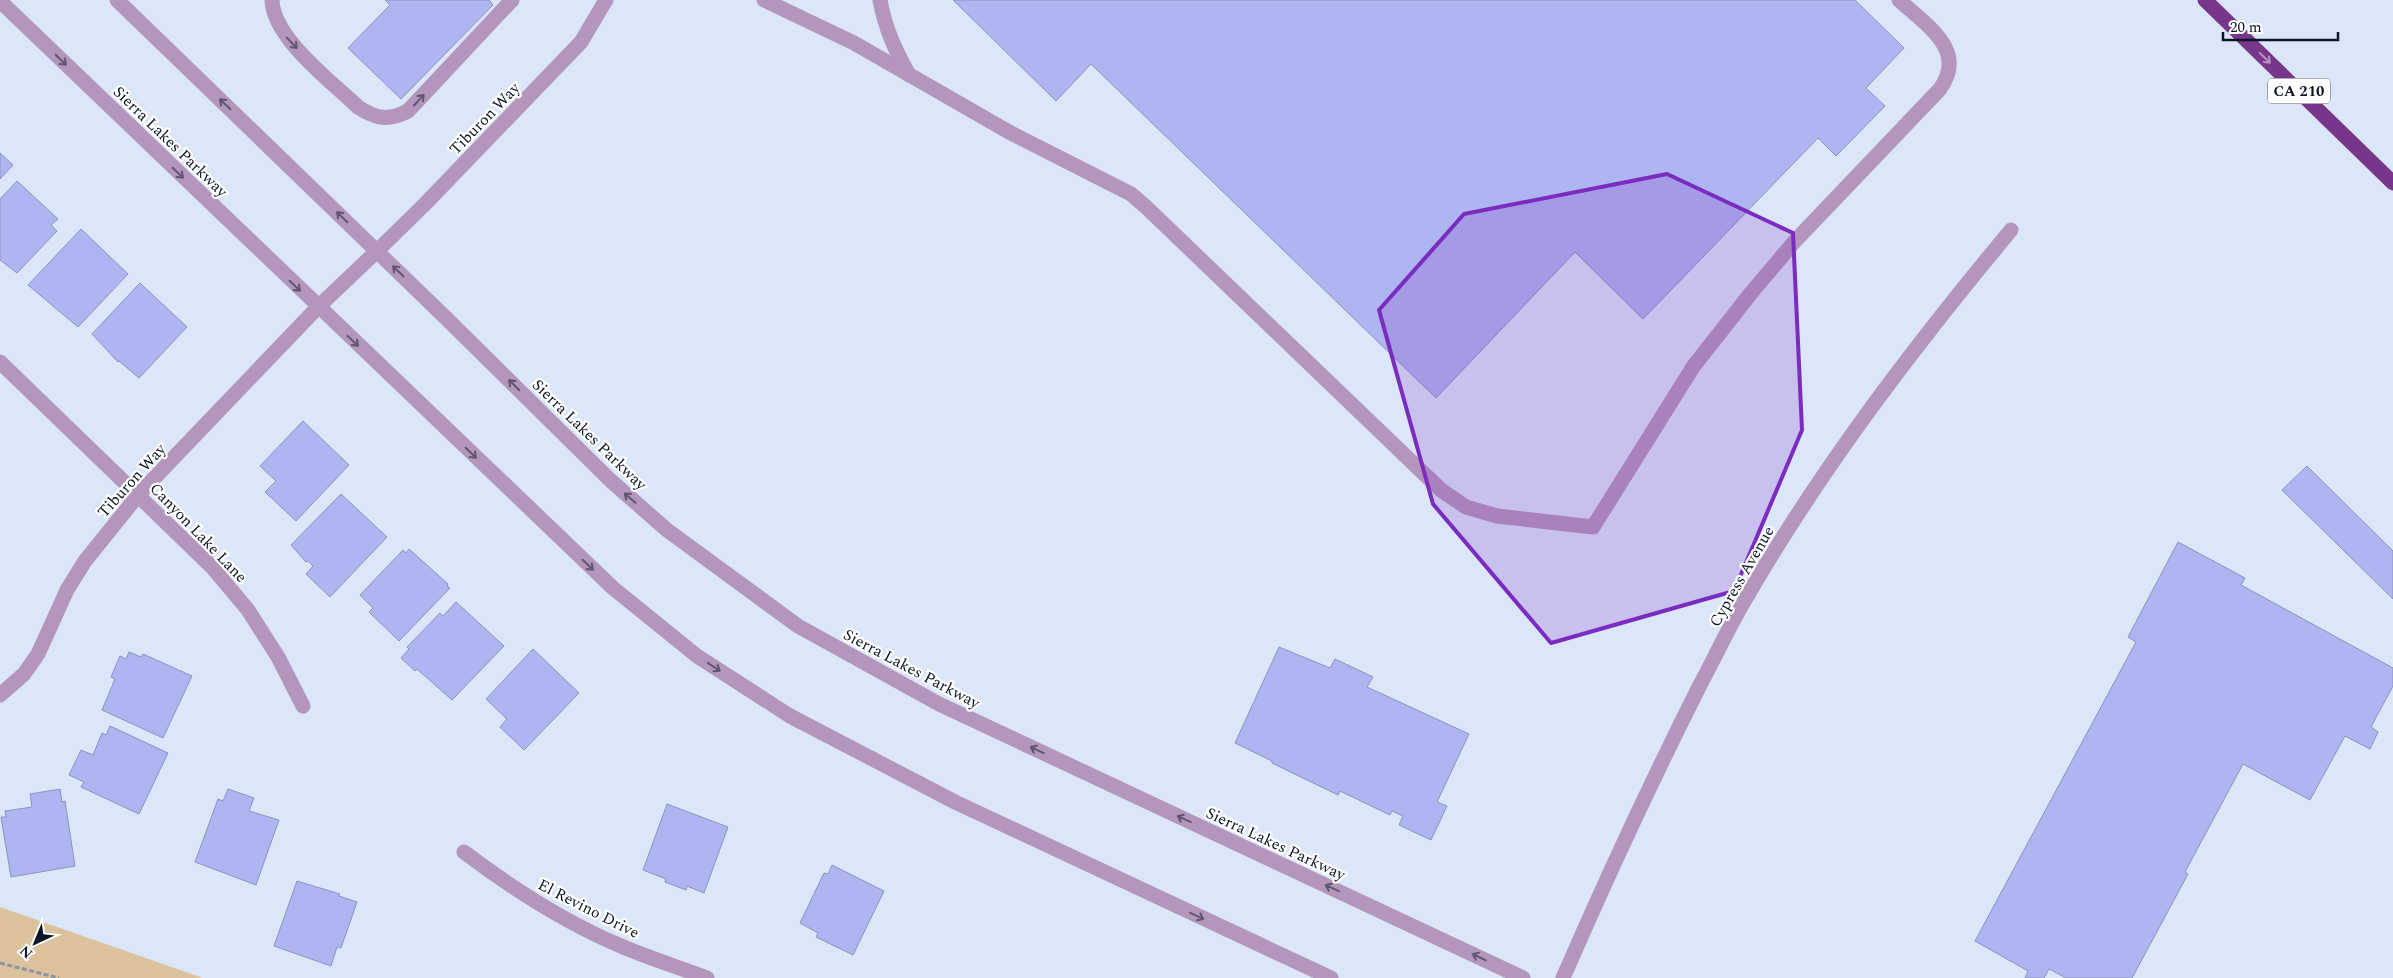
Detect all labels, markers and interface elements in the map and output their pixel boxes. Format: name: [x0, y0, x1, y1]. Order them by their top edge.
scale bar: [2223, 10, 2338, 42]
text: 20 m: [2230, 16, 2262, 39]
one-way arrow: [286, 37, 298, 49]
one-way arrow: [2259, 52, 2271, 64]
one-way arrow: [55, 54, 68, 66]
street label: Tiburon Way: [444, 76, 527, 160]
road number: CA 210: [2268, 78, 2330, 104]
street label: Sierra Lakes Parkway: [107, 80, 234, 204]
one-way arrow: [413, 93, 425, 106]
one-way arrow: [219, 98, 231, 110]
one-way arrow: [172, 167, 184, 179]
one-way arrow: [336, 211, 348, 223]
one-way arrow: [391, 265, 404, 277]
one-way arrow: [289, 280, 301, 292]
one-way arrow: [347, 335, 359, 347]
street label: Sierra Lakes Parkway: [526, 373, 653, 497]
one-way arrow: [507, 379, 520, 391]
street label: Tiburon Way: [92, 437, 173, 523]
one-way arrow: [464, 447, 477, 459]
street label: Canyon Lake Lane: [144, 477, 253, 588]
one-way arrow: [624, 492, 637, 504]
street label: Cypress Avenue: [1703, 522, 1780, 631]
one-way arrow: [582, 559, 595, 571]
street label: Sierra Lakes Parkway: [839, 623, 985, 716]
one-way arrow: [707, 663, 721, 673]
one-way arrow: [1030, 745, 1045, 754]
street label: Sierra Lakes Parkway: [1202, 801, 1351, 887]
one-way arrow: [1177, 814, 1192, 824]
street label: El Revino Drive: [534, 873, 644, 945]
one-way arrow: [1325, 882, 1340, 892]
one-way arrow: [1189, 911, 1204, 921]
north arrow: [10, 918, 60, 968]
text: N: [15, 940, 38, 964]
one-way arrow: [1472, 952, 1487, 961]

